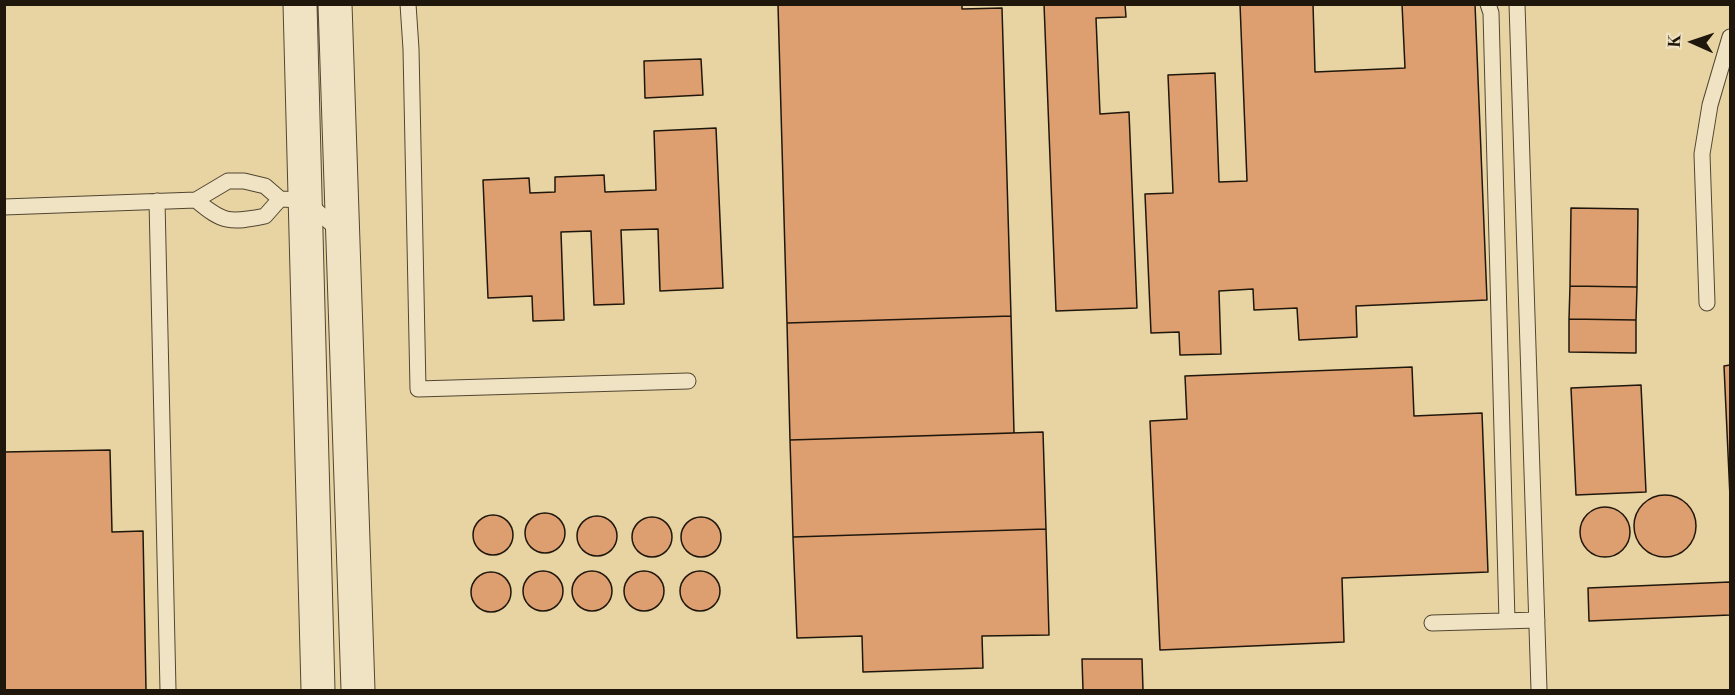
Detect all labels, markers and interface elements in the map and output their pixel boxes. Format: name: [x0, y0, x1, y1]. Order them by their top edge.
north arrow: [1663, 12, 1723, 72]
text: K: [1665, 34, 1685, 48]

